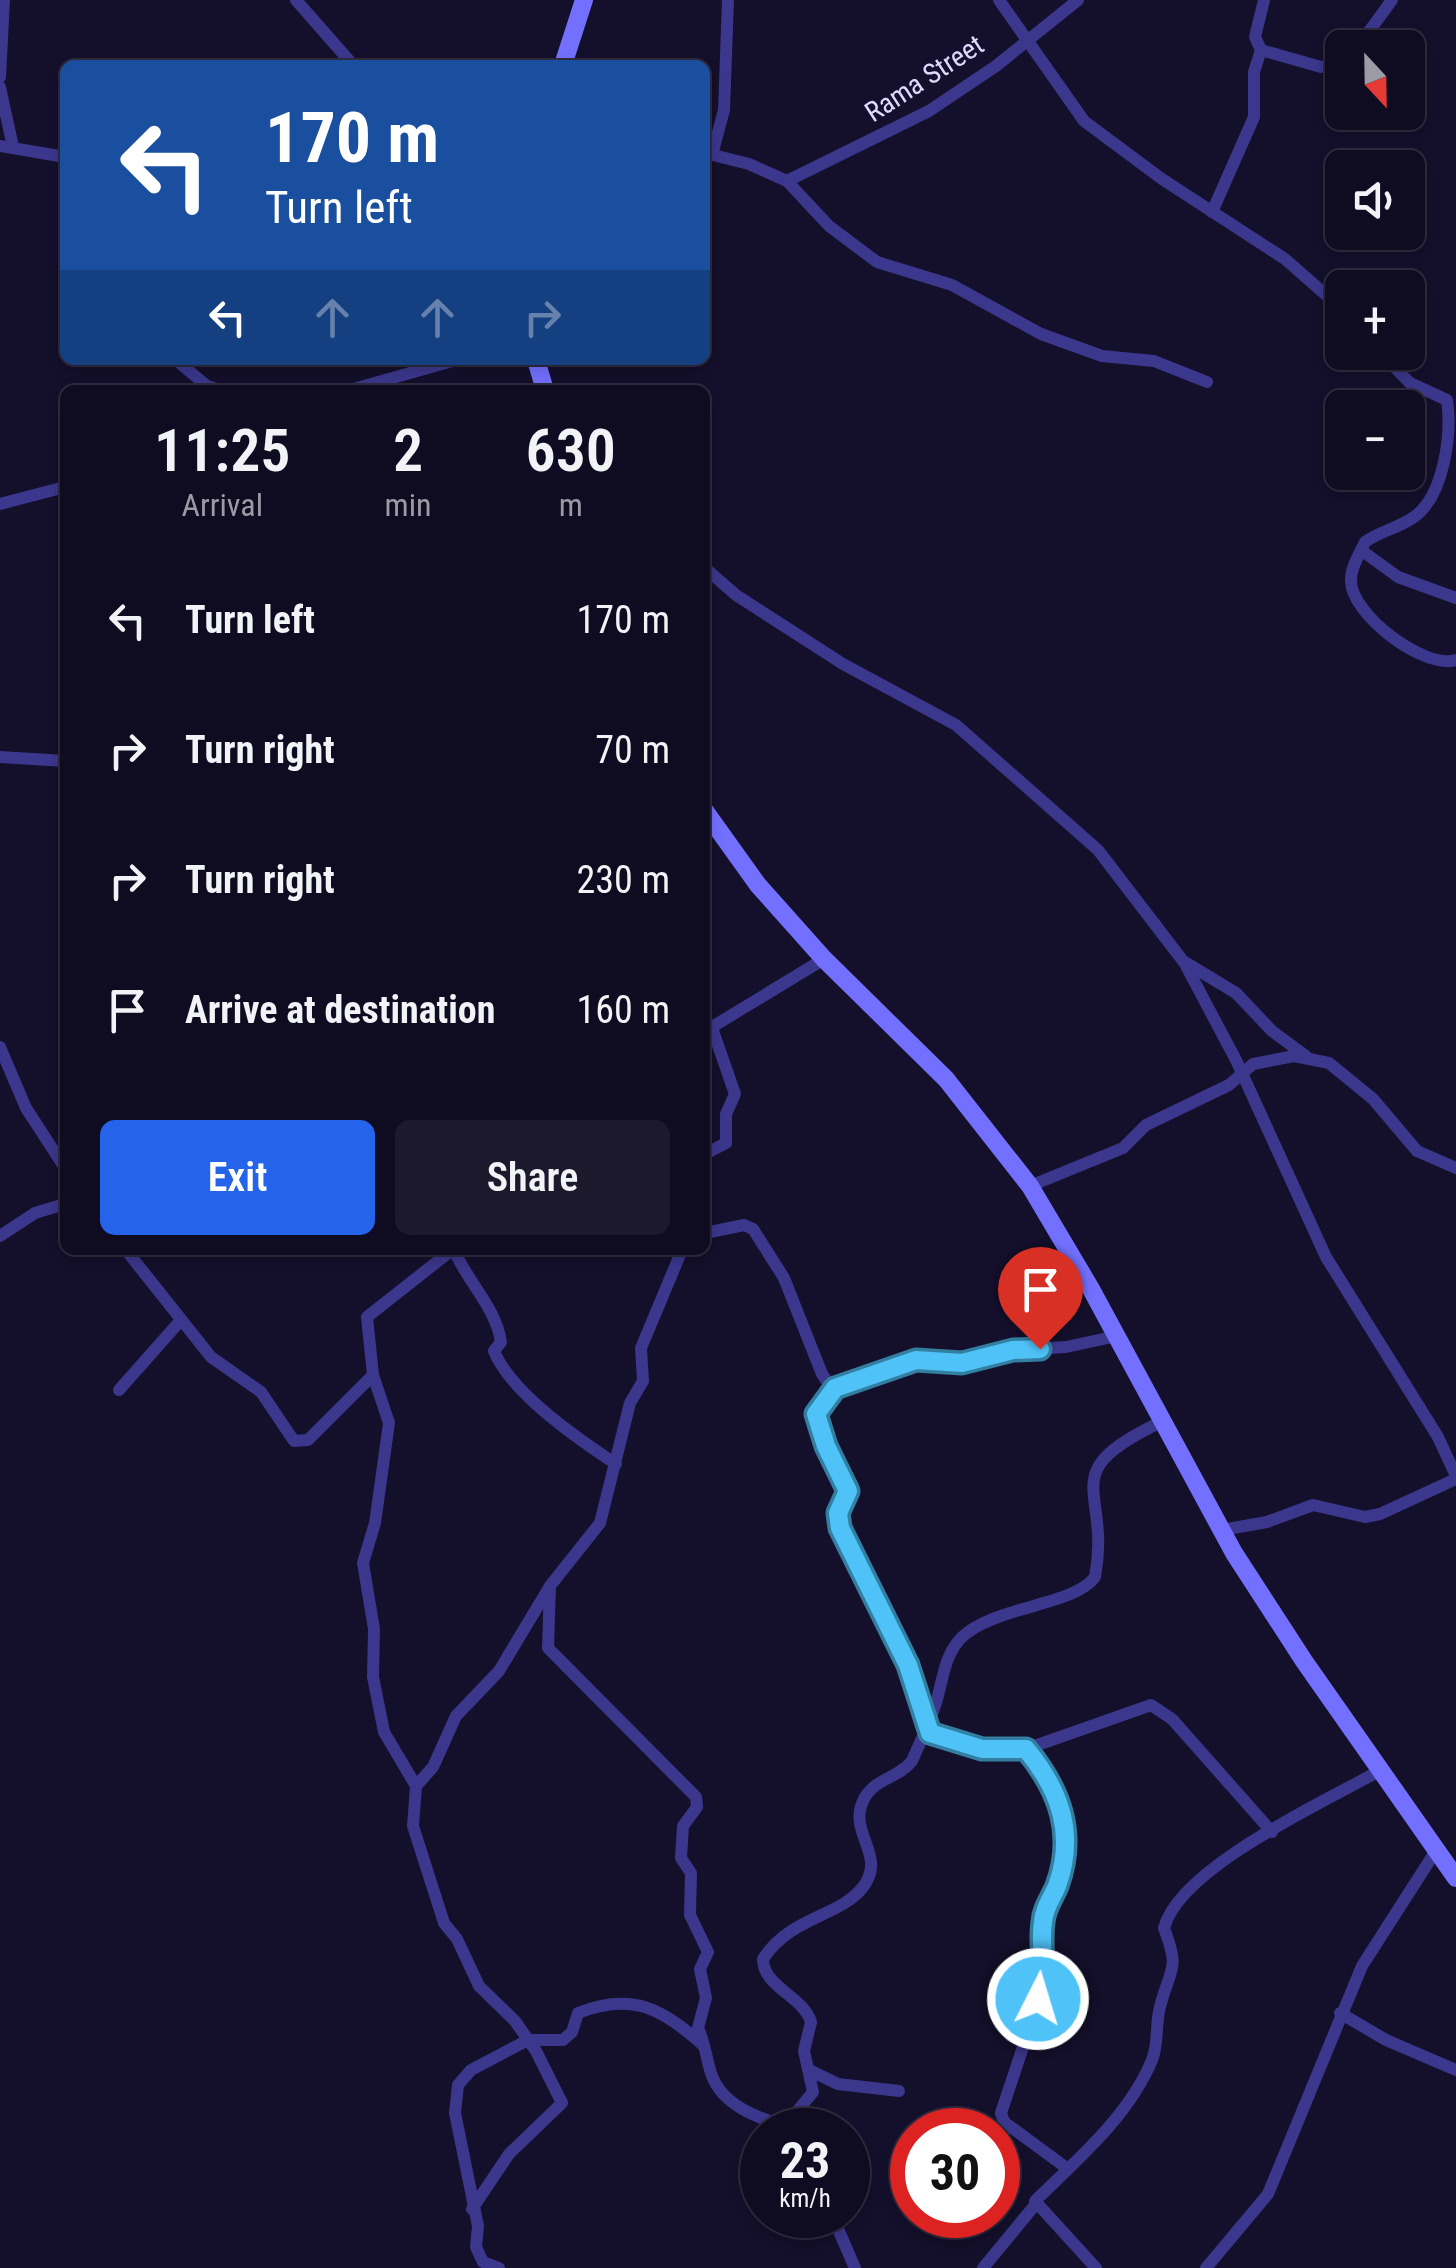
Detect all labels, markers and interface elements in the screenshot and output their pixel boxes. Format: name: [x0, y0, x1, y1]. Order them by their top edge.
street label: Rama Street: [859, 28, 990, 129]
north arrow: [1325, 30, 1425, 130]
map controls: [1325, 30, 1425, 490]
text: 170 m: [265, 97, 439, 179]
icon: left: [100, 100, 230, 230]
button: sound: [1325, 150, 1425, 250]
text: Turn left: [265, 181, 413, 234]
button: +: [1325, 270, 1425, 370]
icon: left: [200, 290, 255, 345]
icon: ahead: [305, 290, 360, 345]
icon: ahead: [410, 290, 465, 345]
icon: right: [515, 290, 570, 345]
button: −: [1325, 390, 1425, 490]
text: 11:25: [154, 415, 291, 486]
text: 2: [393, 415, 423, 486]
text: 630: [525, 415, 616, 486]
text: Arrival: [182, 486, 263, 524]
text: min: [385, 486, 431, 524]
text: m: [559, 486, 583, 524]
icon: left: [100, 593, 155, 648]
text: Turn left: [185, 598, 315, 642]
text: 170 m: [576, 598, 670, 642]
icon: right: [100, 723, 155, 778]
text: Turn right: [185, 728, 335, 772]
text: 70 m: [595, 728, 670, 772]
icon: right: [100, 853, 155, 908]
text: Turn right: [185, 858, 335, 902]
text: 230 m: [576, 858, 670, 902]
icon: arrive: [100, 983, 155, 1038]
text: Arrive at destination: [185, 988, 495, 1032]
text: 160 m: [576, 988, 670, 1032]
button: Exit: [100, 1120, 375, 1235]
button: Share: [395, 1120, 670, 1235]
pin: [998, 1247, 1083, 1350]
icon: arrive: [1013, 1262, 1068, 1317]
position arrow: [986, 1947, 1090, 2051]
speed limit sign: 30: [890, 2108, 1020, 2238]
text: 23: [780, 2132, 830, 2190]
text: km/h: [779, 2184, 831, 2213]

